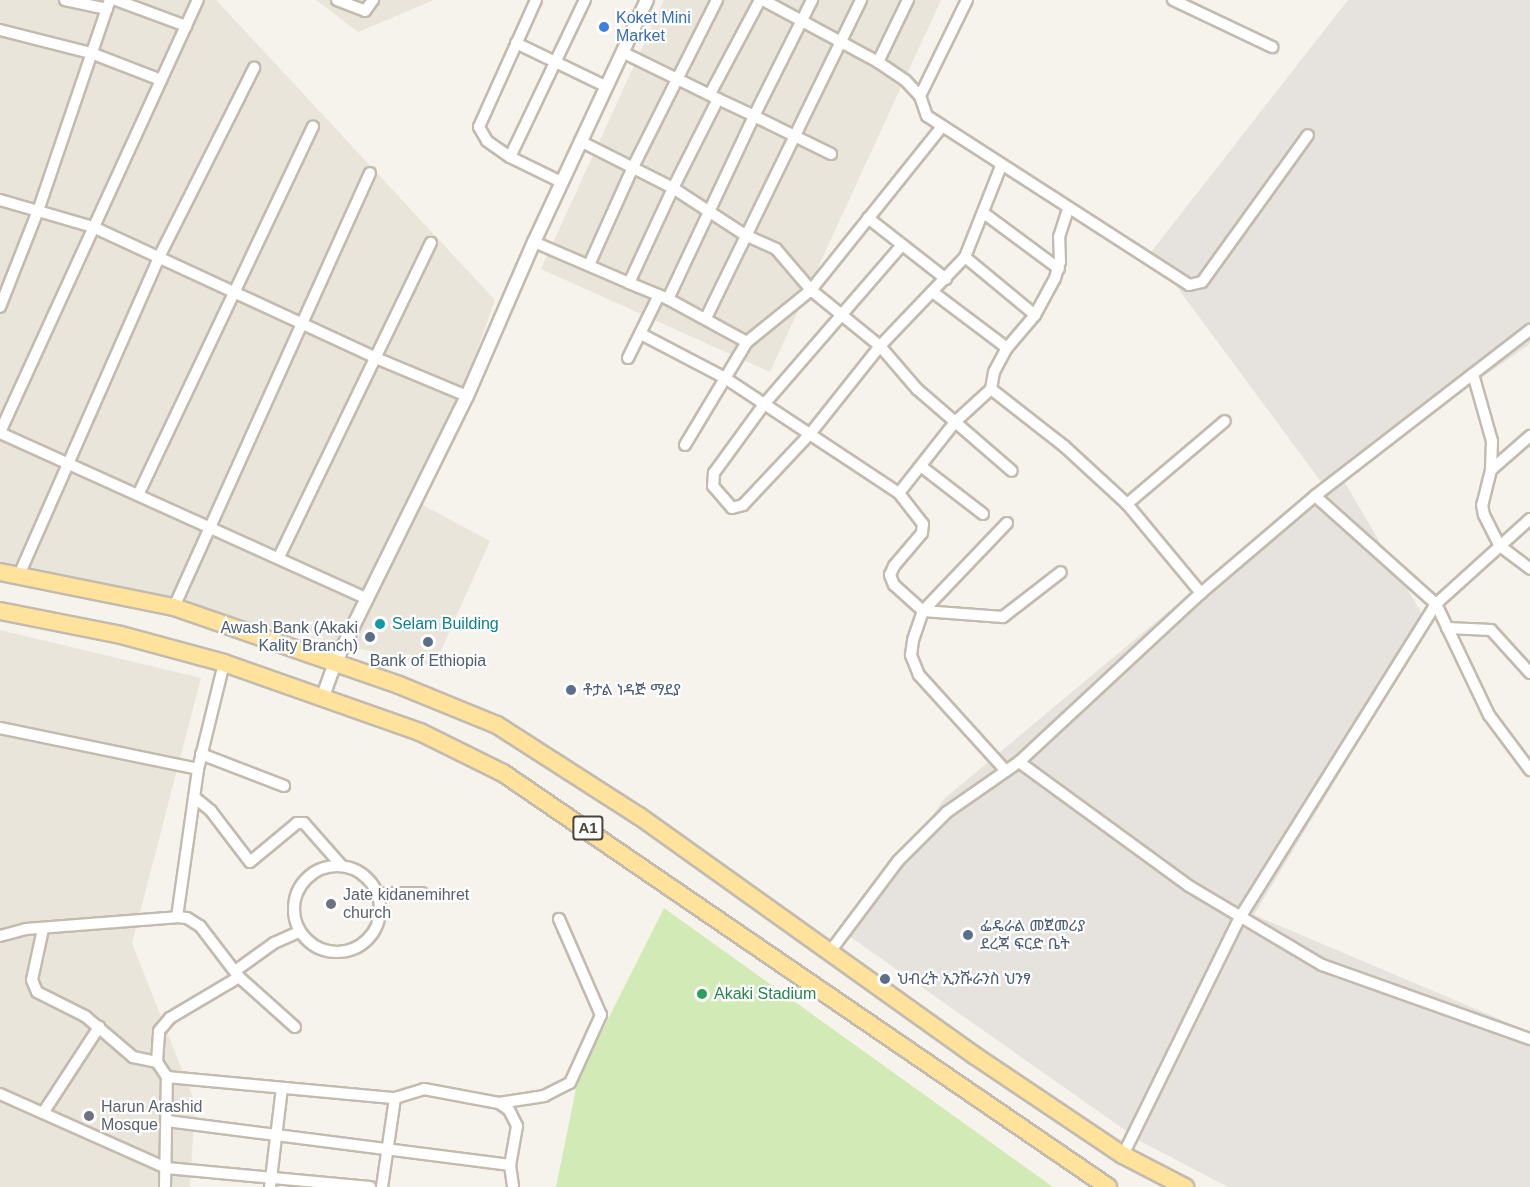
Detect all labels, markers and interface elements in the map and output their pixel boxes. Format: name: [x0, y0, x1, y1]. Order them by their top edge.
place label: Koket Mini Market: [616, 8, 691, 46]
marker: Koket Mini Market: [597, 20, 611, 34]
place label: Selam Building: [392, 614, 499, 634]
marker: Selam Building: [373, 617, 387, 631]
place label: Awash Bank (Akaki Kality Branch): [220, 618, 358, 656]
marker: Awash Bank (Akaki Kality Branch): [363, 630, 377, 644]
marker: Bank of Ethiopia: [421, 635, 435, 649]
place label: Bank of Ethiopia: [370, 651, 486, 671]
place label: ቶታል ነዳጅ ማደያ: [583, 680, 681, 700]
marker: ቶታል ነዳጅ ማደያ: [564, 683, 578, 697]
road number: A1: [572, 816, 604, 840]
place label: Jate kidanemihret church: [343, 885, 469, 923]
marker: Jate kidanemihret church: [324, 897, 338, 911]
place label: ፌዴራል መጀመሪያ ደረጃ ፍርድ ቤት: [980, 916, 1085, 954]
marker: ፌዴራል መጀመሪያ ደረጃ ፍርድ ቤት: [961, 928, 975, 942]
place label: ህብረት ኢንሹራንስ ህንፃ: [897, 969, 1031, 989]
marker: ህብረት ኢንሹራንስ ህንፃ: [878, 972, 892, 986]
place label: Akaki Stadium: [714, 984, 816, 1004]
marker: Akaki Stadium: [695, 987, 709, 1001]
place label: Harun Arashid Mosque: [101, 1097, 203, 1135]
marker: Harun Arashid Mosque: [82, 1109, 96, 1123]

